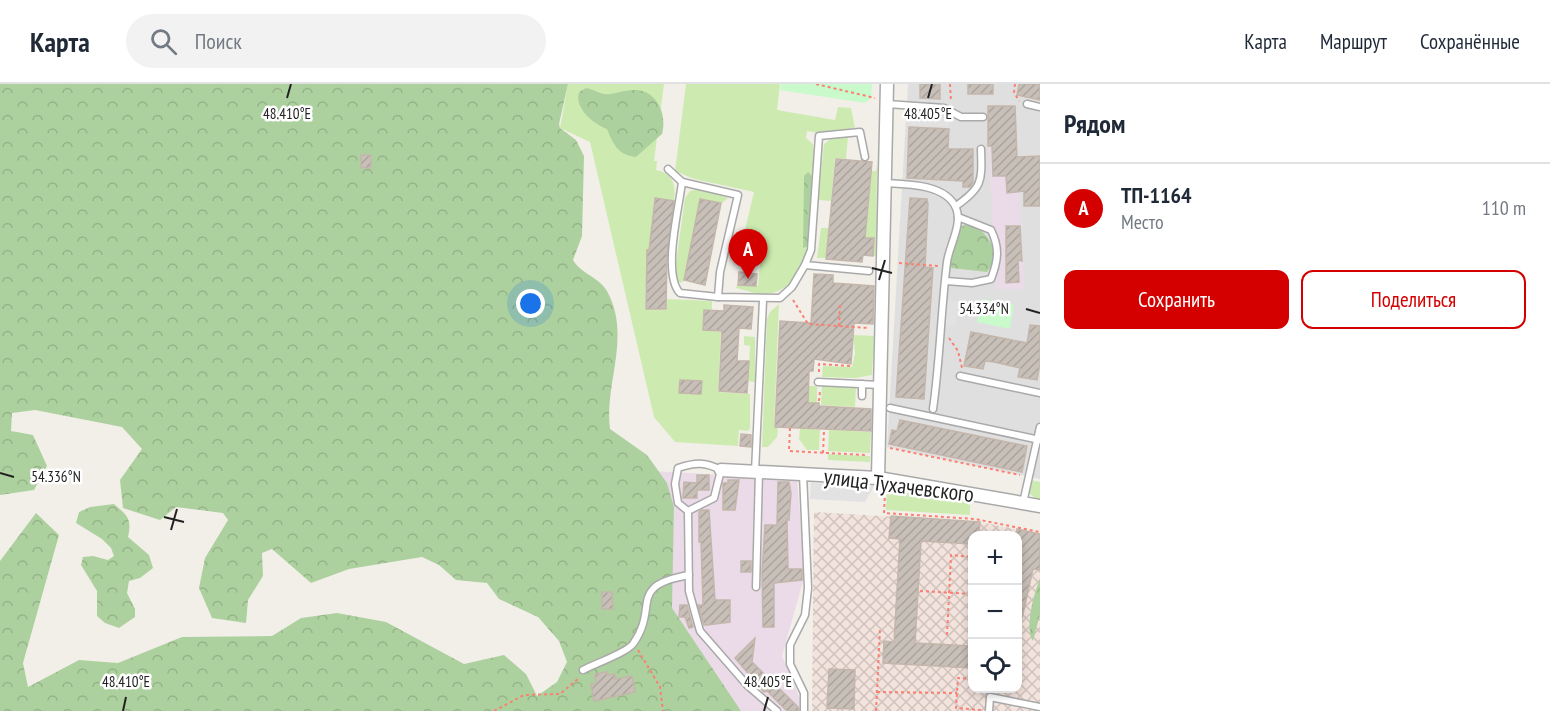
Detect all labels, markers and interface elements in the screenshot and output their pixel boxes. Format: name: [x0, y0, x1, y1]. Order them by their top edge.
search box: [126, 14, 546, 68]
text: Карта: [30, 23, 90, 60]
icon: search: [147, 25, 180, 58]
text: Поиск: [195, 27, 242, 55]
text: Карта: [1244, 28, 1287, 55]
text: Маршрут: [1320, 28, 1387, 55]
text: Сохранённые: [1420, 28, 1520, 55]
text: 48.410°E: [263, 104, 311, 123]
text: 48.405°E: [904, 104, 952, 123]
text: Рядом: [1064, 107, 1125, 140]
text: ТП-1164: [1121, 181, 1192, 209]
text: A: [1078, 195, 1089, 221]
text: 110 m: [1482, 195, 1526, 221]
text: Место: [1121, 209, 1164, 235]
pin: A: [728, 230, 768, 279]
button: Сохранить: [1064, 270, 1289, 329]
button: Поделиться: [1301, 270, 1526, 329]
your location: [516, 289, 545, 318]
text: 54.334°N: [959, 299, 1009, 318]
street label: улица Тухачевского: [822, 462, 976, 508]
text: 54.336°N: [31, 467, 81, 486]
map controls: [968, 531, 1022, 693]
button: +: [968, 531, 1022, 585]
button: −: [968, 585, 1022, 639]
button: locate: [968, 639, 1022, 693]
text: 48.410°E: [102, 672, 150, 691]
text: 48.405°E: [744, 672, 792, 691]

